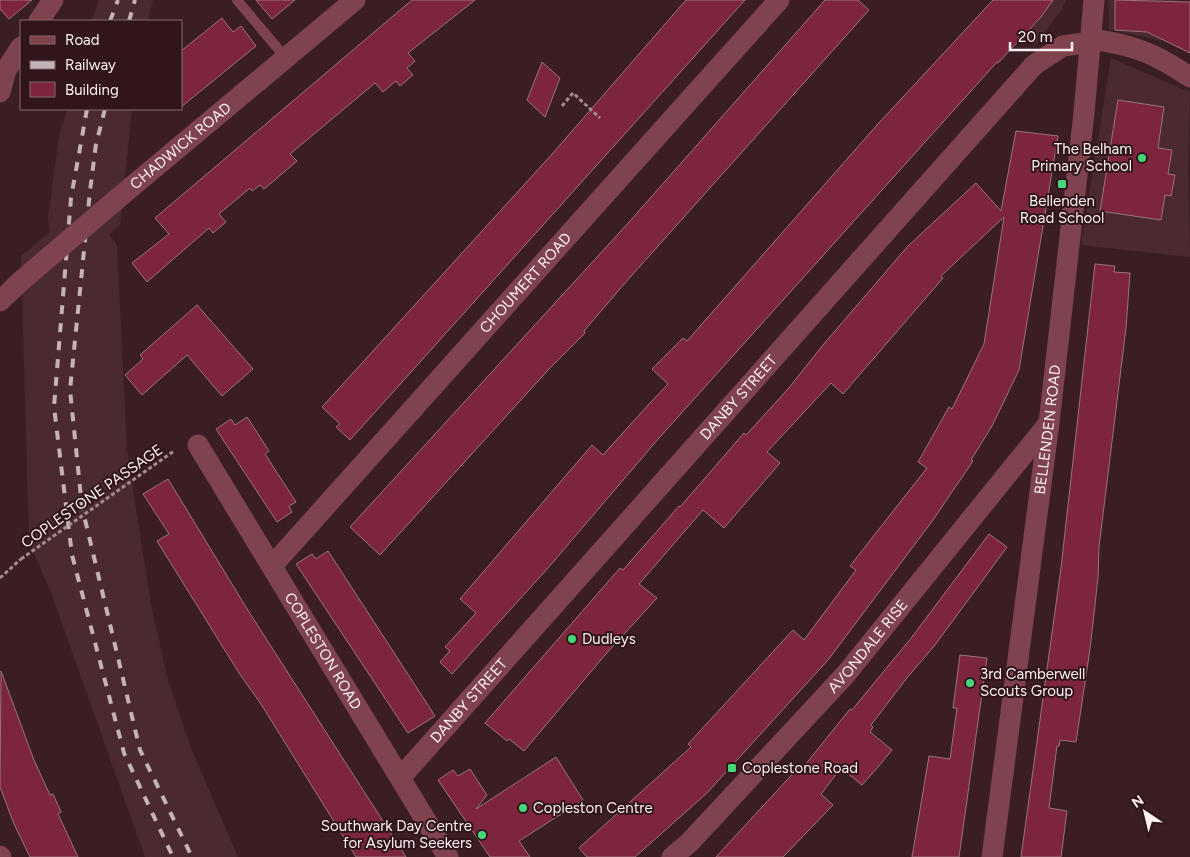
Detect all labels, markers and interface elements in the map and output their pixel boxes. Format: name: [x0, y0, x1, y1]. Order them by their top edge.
legend: [20, 20, 182, 110]
scale bar: [1010, 20, 1072, 52]
text: 20 m: [1018, 28, 1052, 46]
text: Road: [65, 31, 100, 49]
text: Railway: [65, 56, 116, 74]
text: Building: [65, 81, 119, 99]
street label: CHADWICK ROAD: [126, 99, 235, 193]
place label: The Belham Primary School: [1031, 140, 1132, 175]
marker: The Belham Primary School: [1136, 152, 1148, 164]
marker: Bellenden Road School: [1056, 178, 1068, 190]
place label: Bellenden Road School: [1020, 192, 1104, 227]
street label: CHOUMERT ROAD: [476, 229, 575, 337]
street label: DANBY STREET: [696, 351, 781, 443]
street label: BELLENDEN ROAD: [1031, 364, 1064, 495]
street label: COPLESTONE PASSAGE: [18, 440, 166, 552]
street label: COPLESTON ROAD: [281, 589, 365, 713]
street label: AVONDALE RISE: [824, 596, 912, 697]
place label: Dudleys: [582, 630, 636, 648]
marker: Dudleys: [566, 633, 578, 645]
street label: DANBY STREET: [426, 654, 512, 747]
place label: 3rd Camberwell Scouts Group: [980, 665, 1085, 700]
marker: 3rd Camberwell Scouts Group: [964, 677, 976, 689]
place label: Coplestone Road: [742, 759, 858, 777]
marker: Coplestone Road: [726, 762, 738, 774]
north arrow: [1120, 787, 1170, 837]
text: N: [1129, 792, 1147, 812]
place label: Copleston Centre: [533, 799, 653, 817]
marker: Copleston Centre: [517, 802, 529, 814]
place label: Southwark Day Centre for Asylum Seekers: [321, 817, 472, 852]
marker: Southwark Day Centre for Asylum Seekers: [476, 829, 488, 841]

